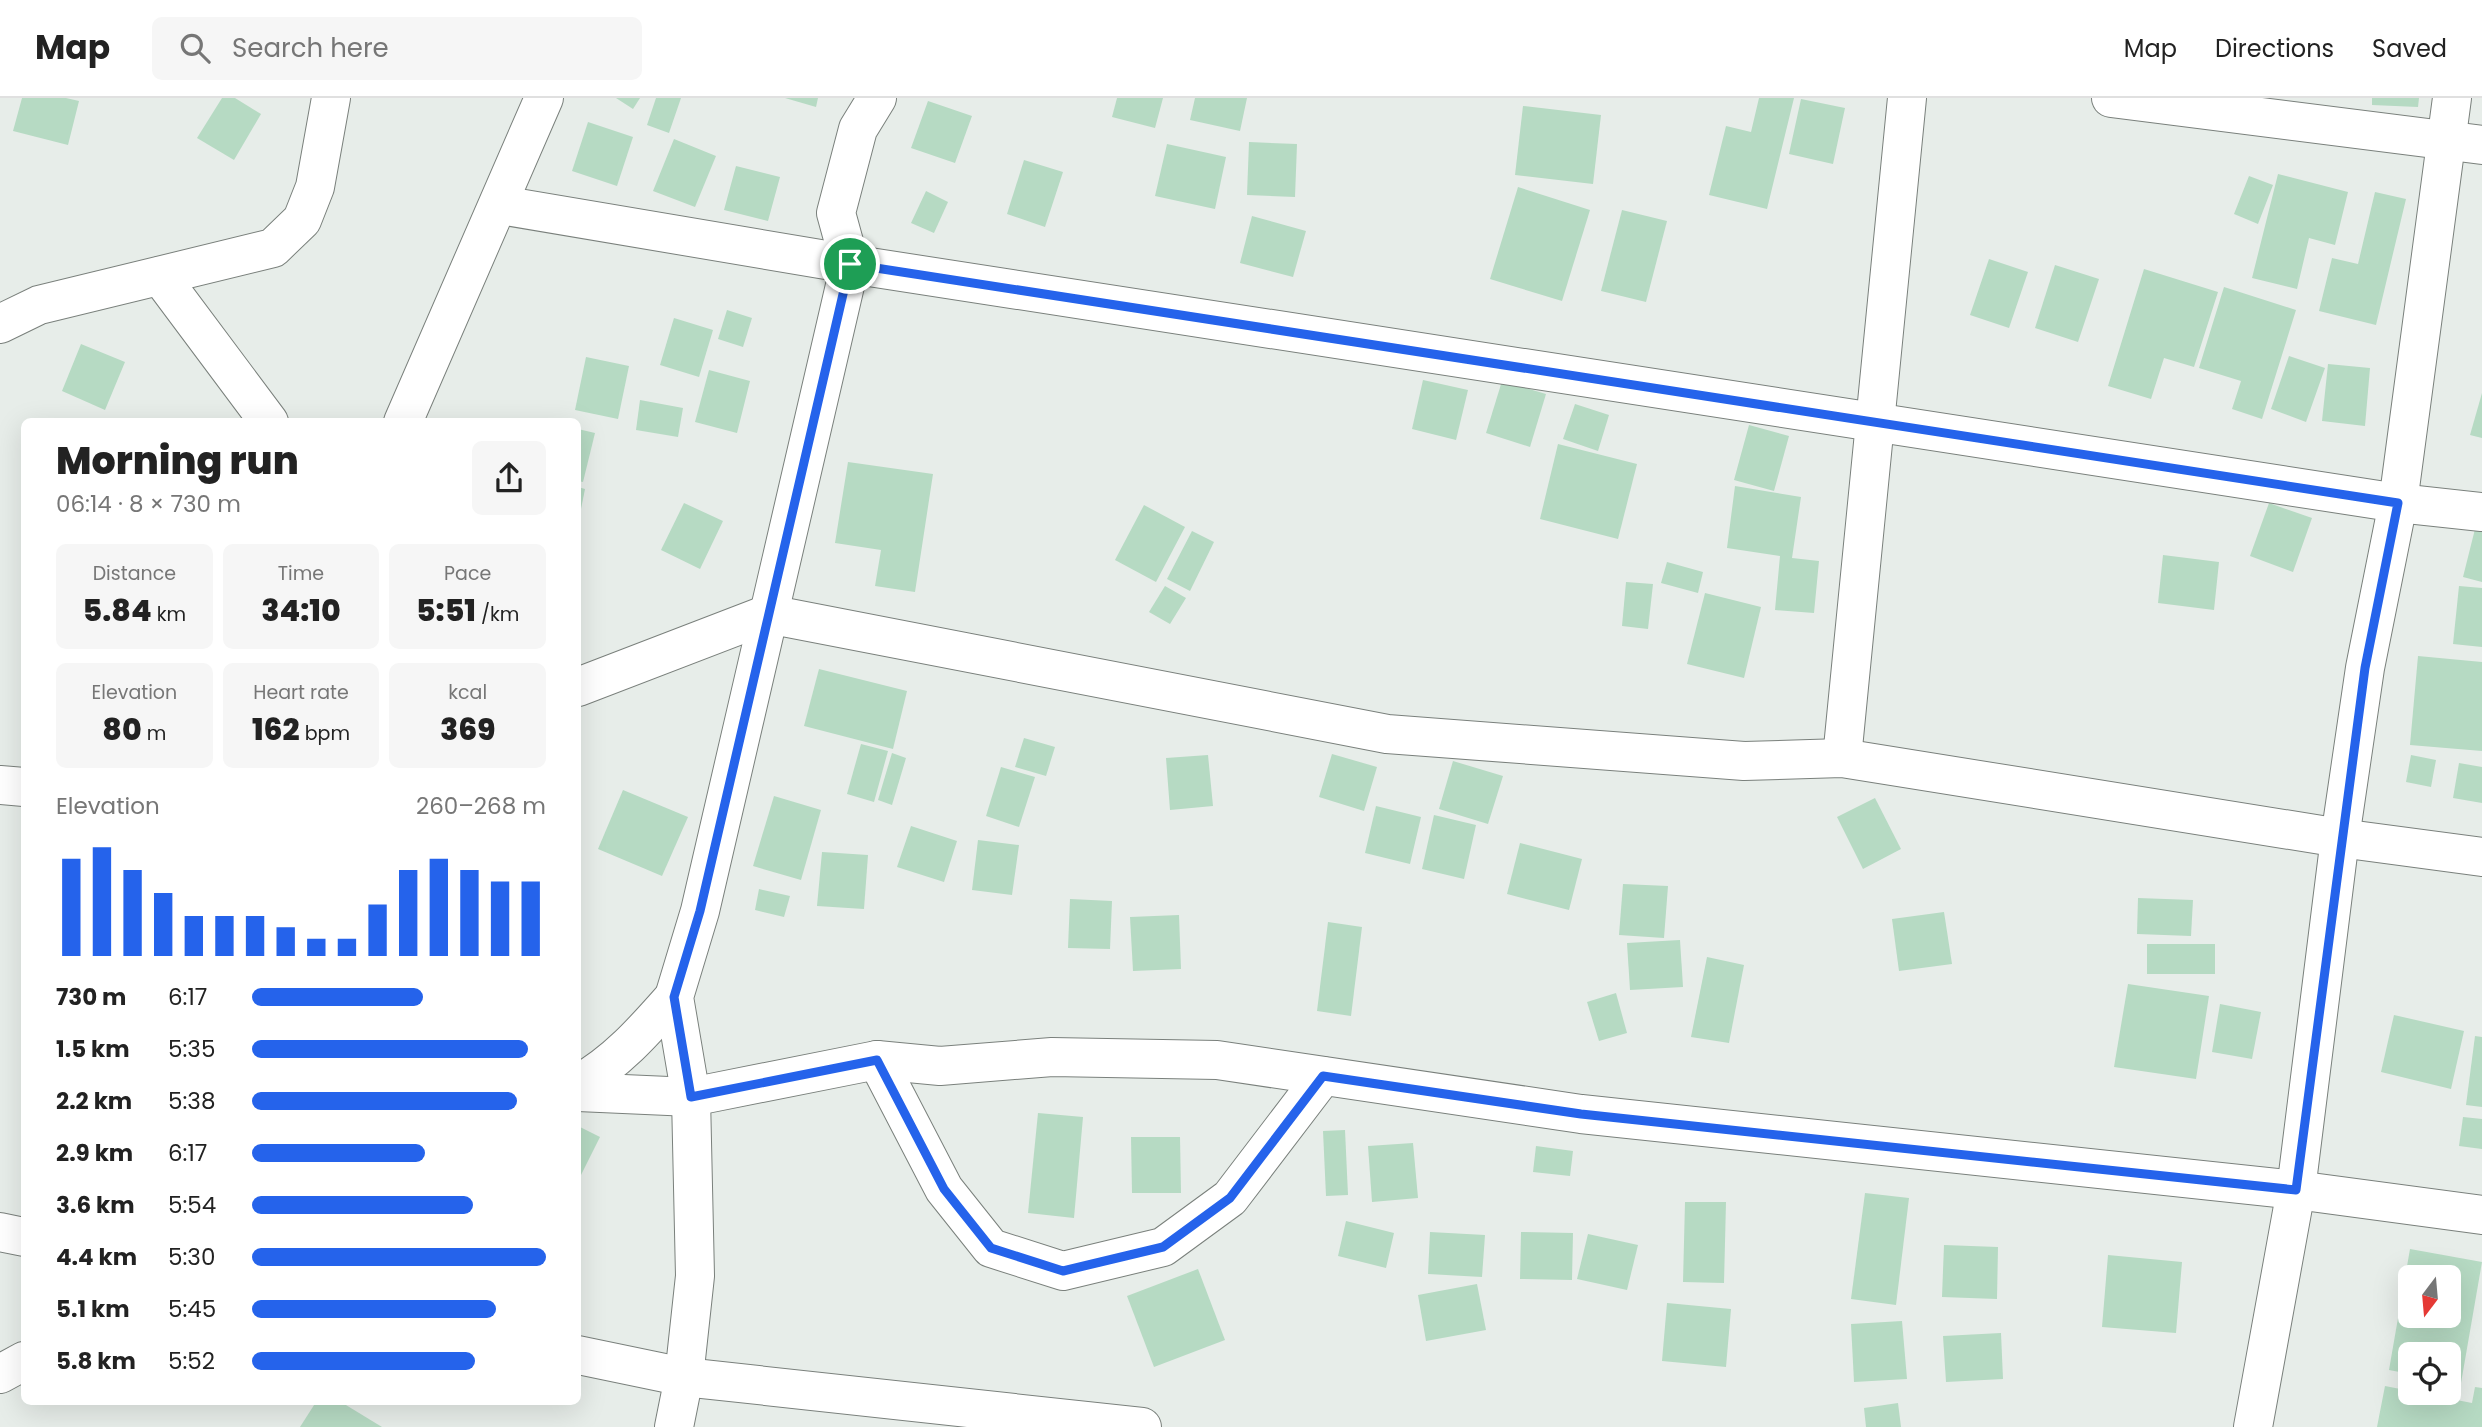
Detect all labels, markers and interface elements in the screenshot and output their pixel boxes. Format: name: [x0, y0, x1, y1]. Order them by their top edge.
search box: [152, 17, 642, 80]
text: Map: [35, 24, 110, 71]
icon: search: [176, 29, 214, 67]
text: Search here: [232, 30, 389, 66]
text: Map: [2124, 32, 2177, 65]
text: Directions: [2215, 32, 2334, 65]
text: Saved: [2372, 32, 2447, 65]
pin: [820, 234, 880, 294]
icon: arrive: [831, 245, 869, 283]
text: Morning run: [56, 434, 299, 487]
button: share: [472, 441, 546, 515]
text: 06:14 · 8 × 730 m: [56, 488, 241, 520]
text: Distance: [93, 560, 176, 587]
text: Time: [278, 560, 324, 587]
text: Pace: [444, 560, 491, 587]
text: 5.84: [83, 589, 152, 632]
text: 34:10: [261, 589, 341, 632]
text: 5:51: [416, 589, 476, 632]
text: km: [152, 601, 186, 628]
text: /km: [476, 601, 519, 628]
text: Elevation: [92, 679, 177, 706]
text: Heart rate: [253, 679, 349, 706]
text: kcal: [448, 679, 487, 706]
text: 80: [102, 708, 142, 751]
text: 162: [252, 708, 300, 751]
text: 369: [440, 708, 495, 751]
text: m: [142, 720, 166, 747]
text: bpm: [300, 720, 350, 747]
text: Elevation: [56, 790, 160, 822]
text: 260–268 m: [416, 790, 546, 822]
text: 730 m: [56, 981, 126, 1013]
text: 6:17: [168, 981, 207, 1013]
text: 1.5 km: [56, 1033, 130, 1065]
text: 5:35: [168, 1033, 215, 1065]
text: 2.2 km: [56, 1085, 132, 1117]
text: 5:38: [168, 1085, 215, 1117]
text: 2.9 km: [56, 1137, 133, 1169]
text: 6:17: [168, 1137, 207, 1169]
text: 3.6 km: [56, 1189, 135, 1221]
text: 5:54: [168, 1189, 216, 1221]
text: 4.4 km: [56, 1241, 137, 1273]
text: 5:30: [168, 1241, 215, 1273]
north arrow: [2398, 1265, 2460, 1328]
map controls: [2398, 1265, 2461, 1405]
text: 5.1 km: [56, 1293, 130, 1325]
text: 5:45: [168, 1293, 216, 1325]
button: locate: [2398, 1342, 2461, 1405]
text: 5.8 km: [56, 1345, 136, 1377]
text: 5:52: [168, 1345, 215, 1377]

